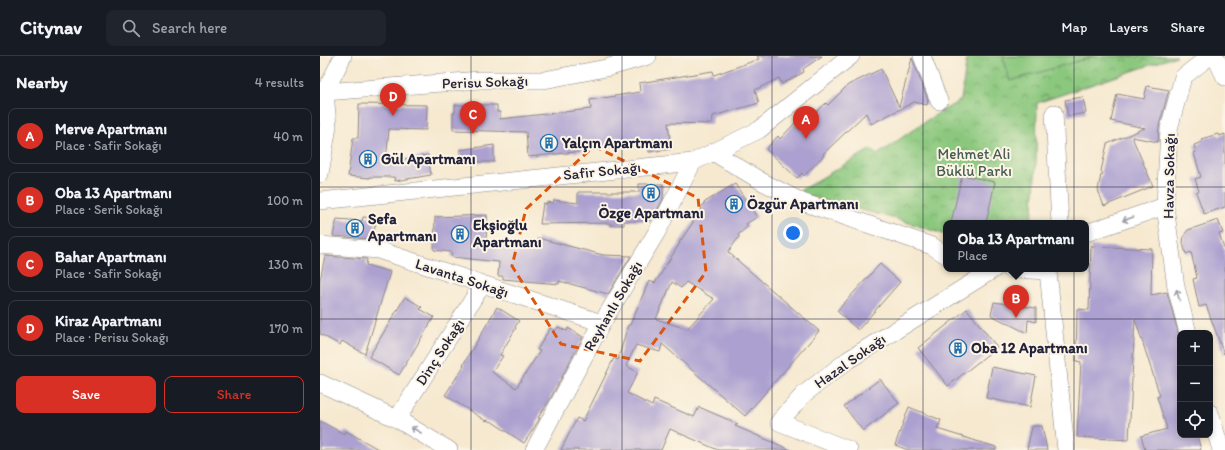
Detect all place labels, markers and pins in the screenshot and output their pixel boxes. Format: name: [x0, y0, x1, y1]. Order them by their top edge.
pin: D: [380, 83, 406, 116]
pin: C: [460, 101, 486, 134]
pin: A: [793, 106, 819, 139]
building icon: Yalçın Apartmanı: [539, 133, 559, 153]
place label: Yalçın Apartmanı: [561, 134, 673, 153]
building icon: Gül Apartmanı: [358, 149, 378, 169]
place label: Gül Apartmanı: [381, 150, 476, 169]
building icon: Özge Apartmanı: [641, 183, 661, 203]
building icon: Özgür Apartmanı: [724, 194, 744, 214]
place label: Özgür Apartmanı: [747, 195, 859, 214]
place label: Özge Apartmanı: [598, 204, 704, 223]
place label: Sefa Apartmanı: [367, 210, 437, 246]
place label: Ekşioğlu Apartmanı: [472, 216, 542, 252]
building icon: Sefa Apartmanı: [345, 218, 365, 238]
building icon: Ekşioğlu Apartmanı: [450, 224, 470, 244]
pin: B: [1003, 285, 1029, 318]
building icon: Oba 12 Apartmanı: [948, 338, 968, 358]
place label: Oba 12 Apartmanı: [971, 339, 1088, 358]

